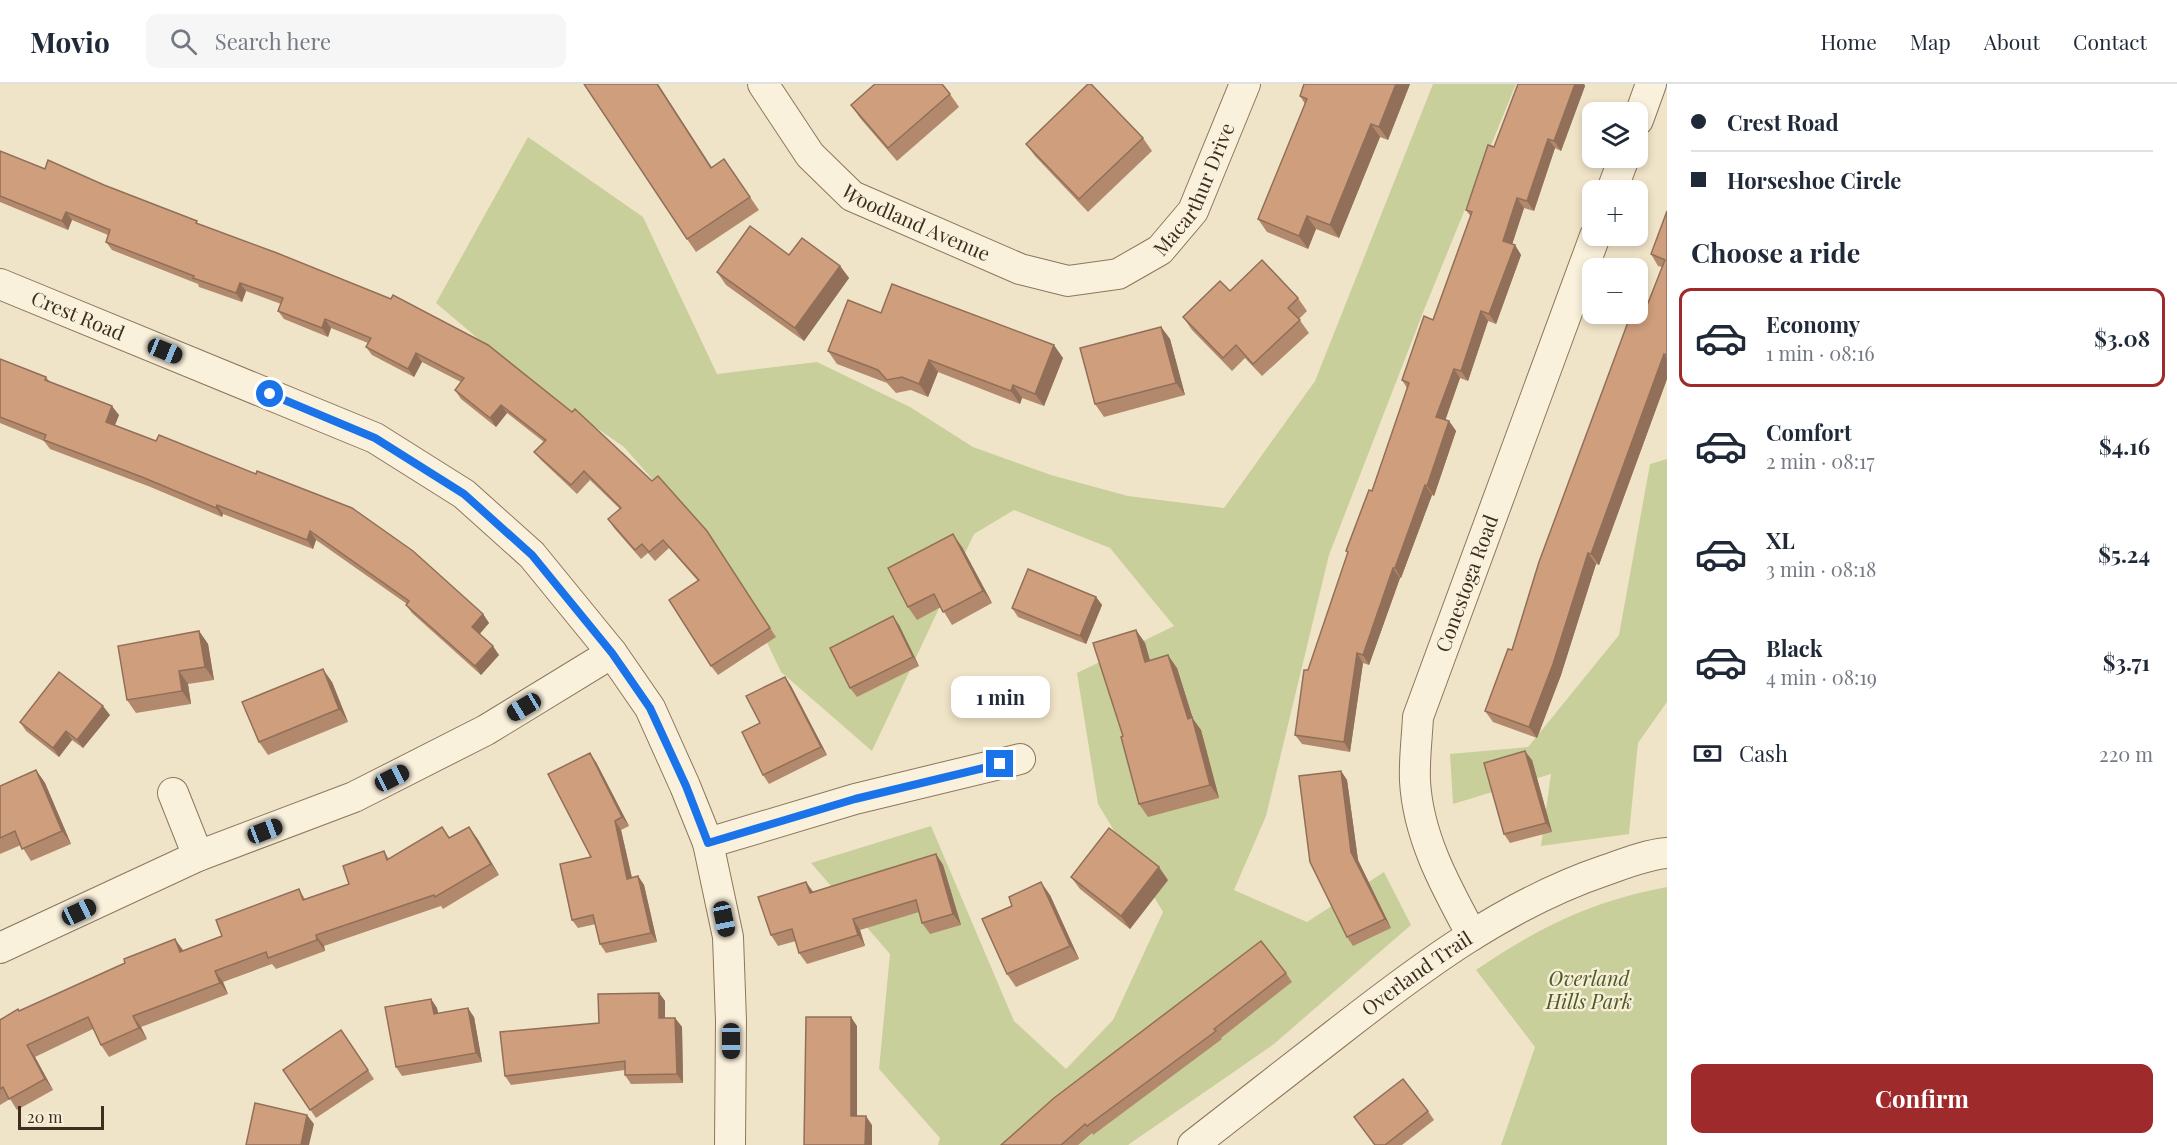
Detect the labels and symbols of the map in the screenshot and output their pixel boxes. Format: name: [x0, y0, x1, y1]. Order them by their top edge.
street label: Macarthur Drive: [1146, 118, 1240, 261]
street label: Woodland Avenue: [835, 177, 995, 266]
street label: Crest Road: [28, 283, 129, 346]
car: [145, 336, 185, 366]
route start: [256, 380, 283, 407]
street label: Conestoga Road: [1428, 510, 1503, 655]
callout: 1 min: [950, 677, 1050, 719]
car: [504, 690, 544, 724]
route end: [986, 750, 1013, 777]
car: [372, 762, 412, 794]
car: [245, 816, 285, 846]
car: [59, 896, 99, 928]
car: [711, 900, 737, 938]
street label: Overland Trail: [1355, 924, 1477, 1021]
park label: Overland Hills Park: [1545, 964, 1632, 1014]
car: [722, 1023, 740, 1059]
scale bar: [18, 1103, 104, 1130]

